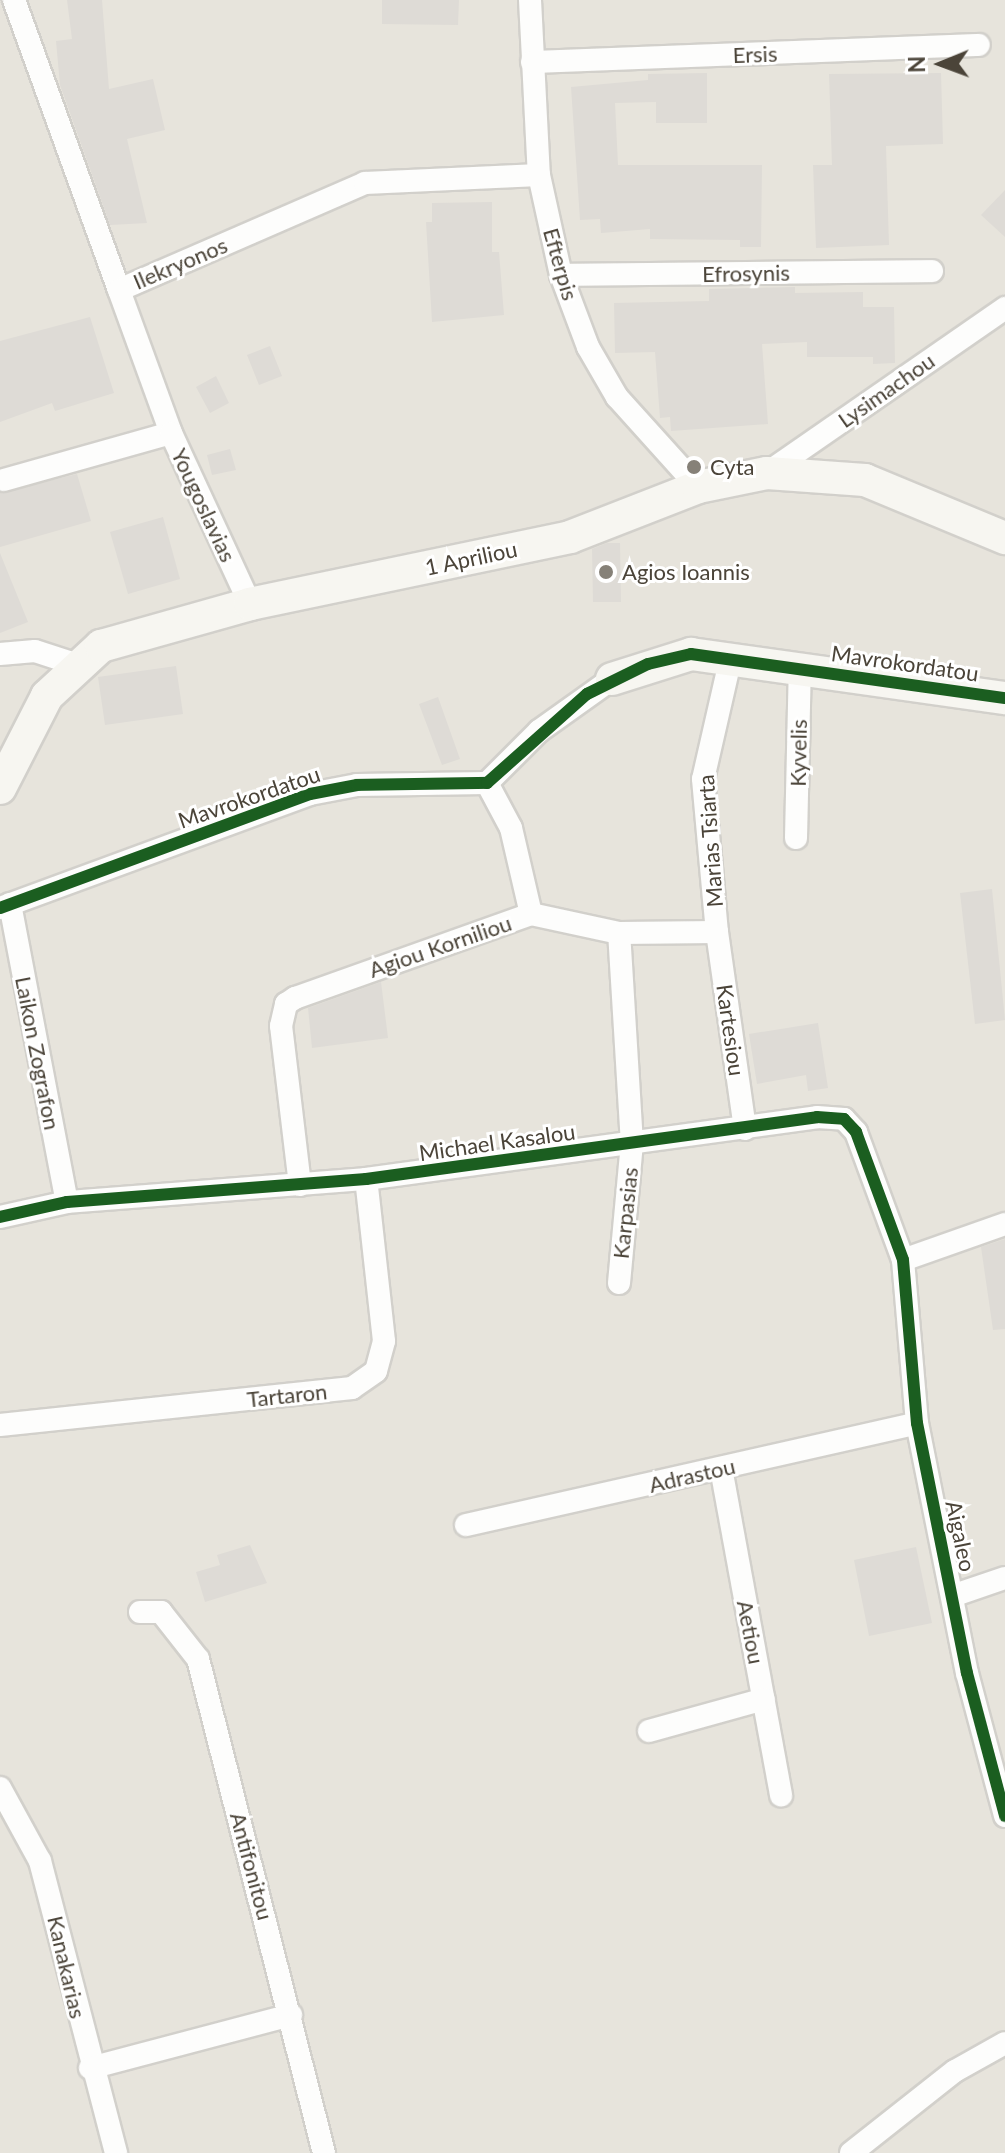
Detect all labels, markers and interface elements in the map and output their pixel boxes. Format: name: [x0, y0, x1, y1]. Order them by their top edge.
north arrow: [901, 24, 981, 104]
street label: Ersis: [732, 40, 778, 68]
text: N: [903, 56, 930, 73]
street label: Efterpis: [538, 225, 584, 303]
street label: Ilekryonos: [129, 231, 231, 295]
street label: Efrosynis: [702, 259, 790, 287]
street label: Lysimachou: [833, 347, 939, 433]
street label: Yougoslavias: [166, 444, 242, 566]
place label: Cyta: [710, 454, 754, 480]
marker: Cyta: [685, 458, 703, 476]
street label: 1 Apriliou: [422, 535, 520, 581]
place label: Agios Ioannis: [622, 559, 750, 585]
marker: Agios Ioannis: [597, 563, 615, 581]
street label: Mavrokordatou: [830, 640, 980, 686]
street label: Kyvelis: [784, 719, 812, 787]
street label: Mavrokordatou: [175, 760, 323, 834]
street label: Marias Tsiarta: [692, 774, 728, 908]
street label: Agiou Korniliou: [365, 909, 515, 983]
street label: Laikon Zografon: [10, 974, 66, 1132]
street label: Kartesiou: [711, 982, 751, 1078]
street label: Michael Kasalou: [417, 1118, 577, 1166]
street label: Karpasias: [607, 1166, 643, 1260]
street label: Tartaron: [246, 1378, 328, 1412]
street label: Adrastou: [646, 1452, 738, 1498]
street label: Aigaleo: [941, 1498, 981, 1574]
street label: Aetiou: [732, 1598, 770, 1666]
street label: Antifonitou: [225, 1809, 279, 1923]
street label: Kanakarias: [42, 1913, 92, 2021]

